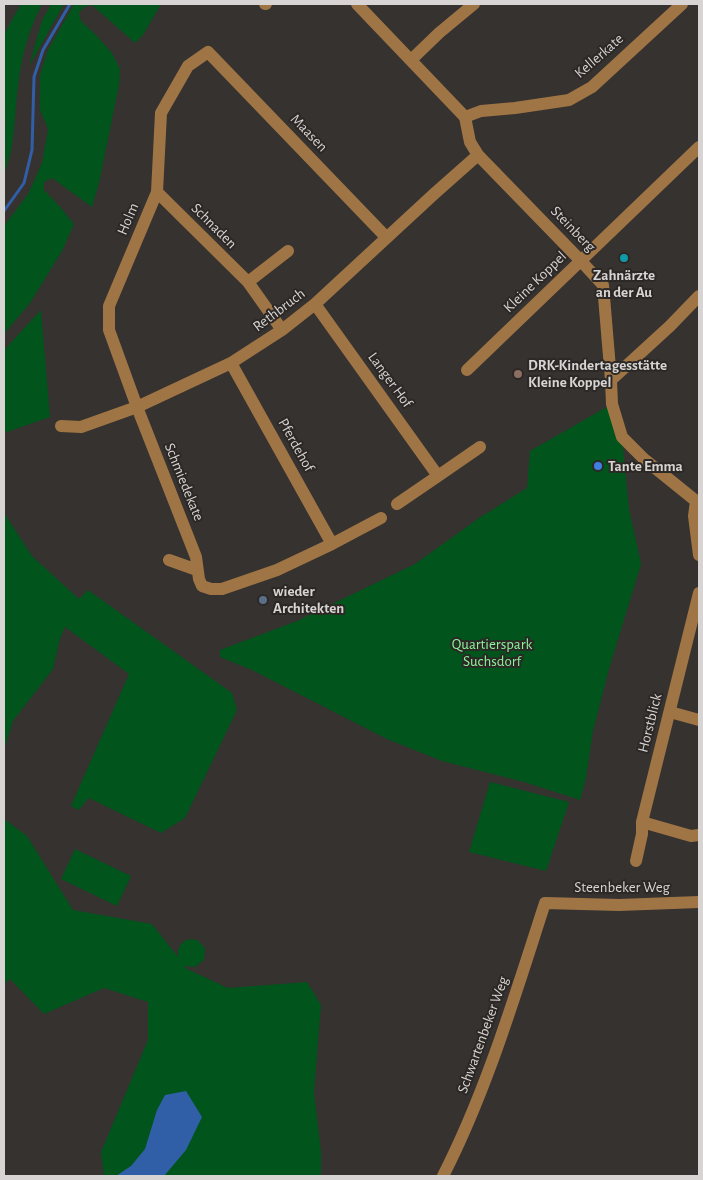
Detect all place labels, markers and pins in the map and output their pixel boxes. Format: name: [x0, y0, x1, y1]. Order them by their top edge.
marker: Zahnärzte an der Au: [618, 252, 630, 264]
place label: Zahnärzte an der Au: [593, 266, 655, 301]
place label: DRK-Kindertagesstätte Kleine Koppel: [528, 356, 667, 391]
marker: DRK-Kindertagesstätte Kleine Koppel: [512, 368, 524, 380]
place label: Tante Emma: [608, 457, 683, 475]
marker: Tante Emma: [592, 460, 604, 472]
place label: wieder Architekten: [273, 582, 344, 617]
marker: wieder Architekten: [257, 594, 269, 606]

